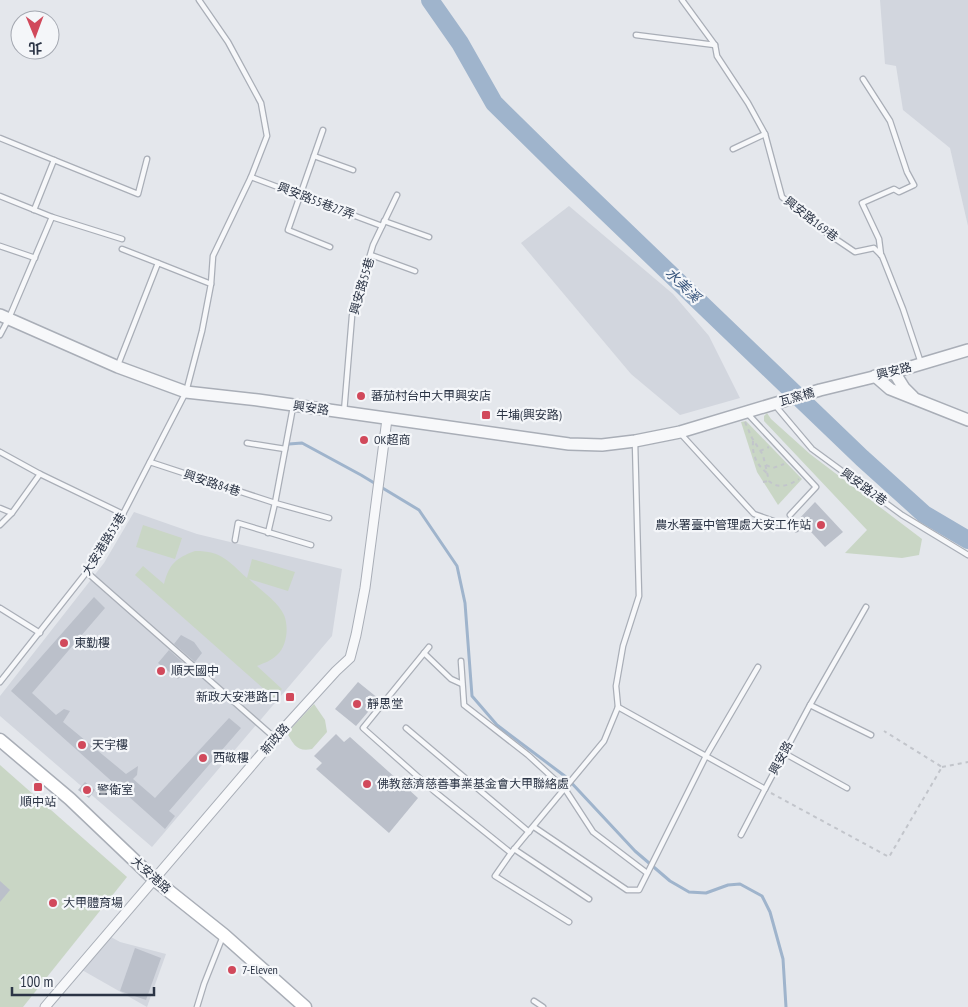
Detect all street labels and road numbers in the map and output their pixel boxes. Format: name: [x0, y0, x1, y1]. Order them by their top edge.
street label: 興安路55巷27弄: [275, 179, 357, 222]
street label: 興安路169巷: [781, 193, 841, 244]
street label: 興安路55巷: [346, 256, 377, 316]
street label: 興安路: [875, 359, 913, 382]
street label: 瓦窯橋: [777, 384, 816, 409]
street label: 興安路: [292, 398, 330, 417]
street label: 興安路2巷: [838, 465, 890, 508]
street label: 興安路84巷: [182, 466, 242, 499]
street label: 大安港路53巷: [78, 510, 129, 578]
street label: 新政路: [257, 720, 292, 757]
street label: 興安路: [765, 738, 796, 777]
street label: 大安港路: [128, 853, 174, 896]

